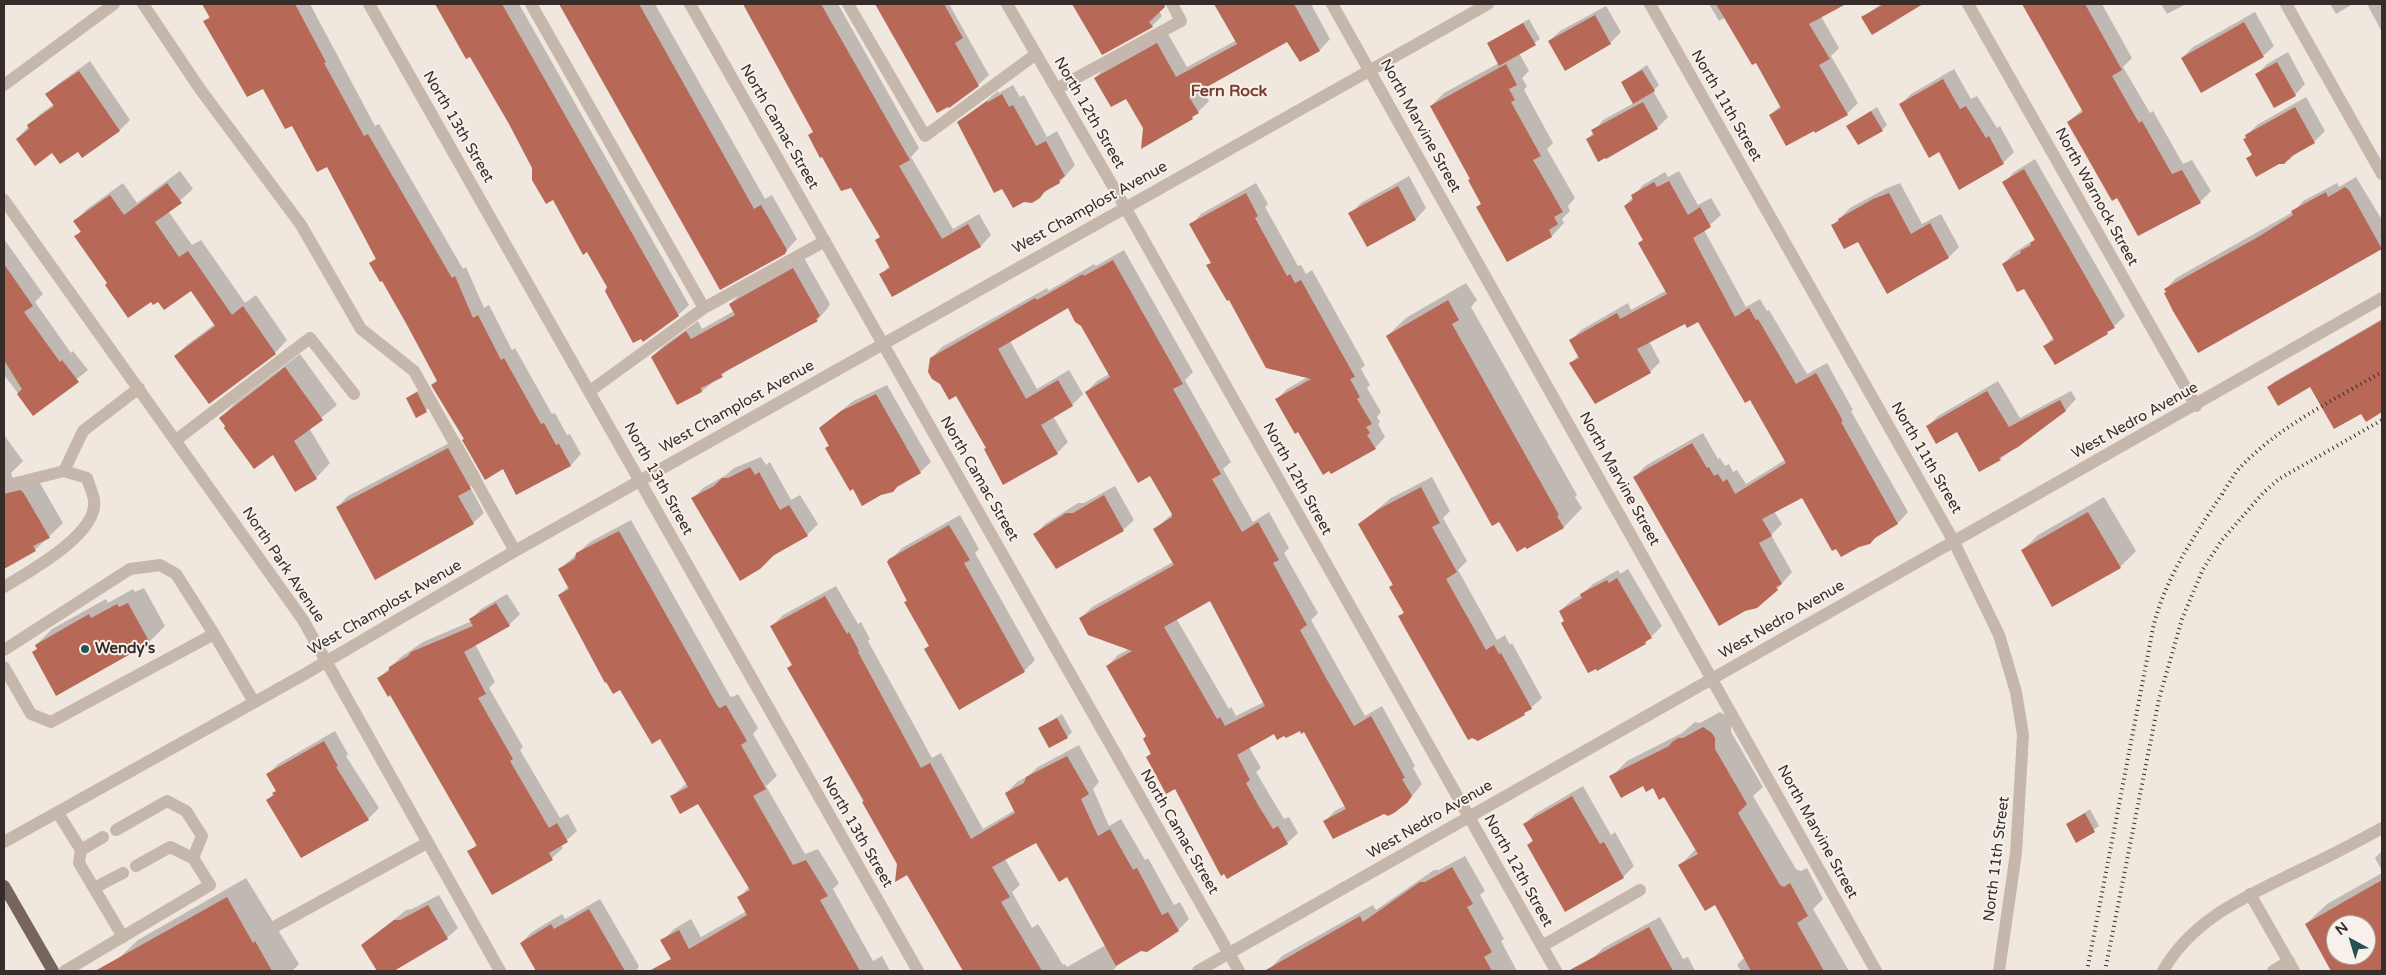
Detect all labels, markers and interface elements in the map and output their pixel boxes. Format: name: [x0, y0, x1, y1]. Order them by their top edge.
street label: North 11th Street: [1687, 47, 1765, 165]
street label: North 12th Street: [1050, 54, 1128, 172]
street label: North Marvine Street: [1376, 56, 1464, 196]
street label: North Camac Street: [736, 61, 822, 193]
street label: North 13th Street: [419, 68, 497, 186]
district label: Fern Rock: [1191, 82, 1267, 102]
street label: North Warnock Street: [2050, 125, 2142, 269]
street label: West Champlost Avenue: [1009, 158, 1171, 258]
street label: West Champlost Avenue: [656, 357, 818, 457]
street label: West Nedro Avenue: [2069, 379, 2201, 463]
street label: North 11th Street: [1887, 399, 1965, 517]
street label: North Marvine Street: [1575, 409, 1663, 549]
street label: North Camac Street: [936, 413, 1022, 545]
street label: North 13th Street: [620, 420, 696, 538]
street label: North 12th Street: [1259, 420, 1335, 538]
street label: North Park Avenue: [238, 504, 328, 626]
street label: West Champlost Avenue: [305, 557, 465, 659]
street label: West Nedro Avenue: [1716, 577, 1848, 663]
place label: Wendy's: [95, 640, 155, 658]
marker: Wendy's: [79, 643, 91, 655]
street label: North Marvine Street: [1773, 762, 1861, 902]
street label: North Camac Street: [1136, 766, 1222, 898]
street label: North 13th Street: [818, 773, 896, 891]
street label: West Nedro Avenue: [1364, 777, 1496, 863]
street label: North 11th Street: [1980, 795, 2014, 923]
street label: North 12th Street: [1480, 812, 1556, 930]
north arrow: [2326, 915, 2376, 965]
text: N: [2332, 919, 2352, 939]

